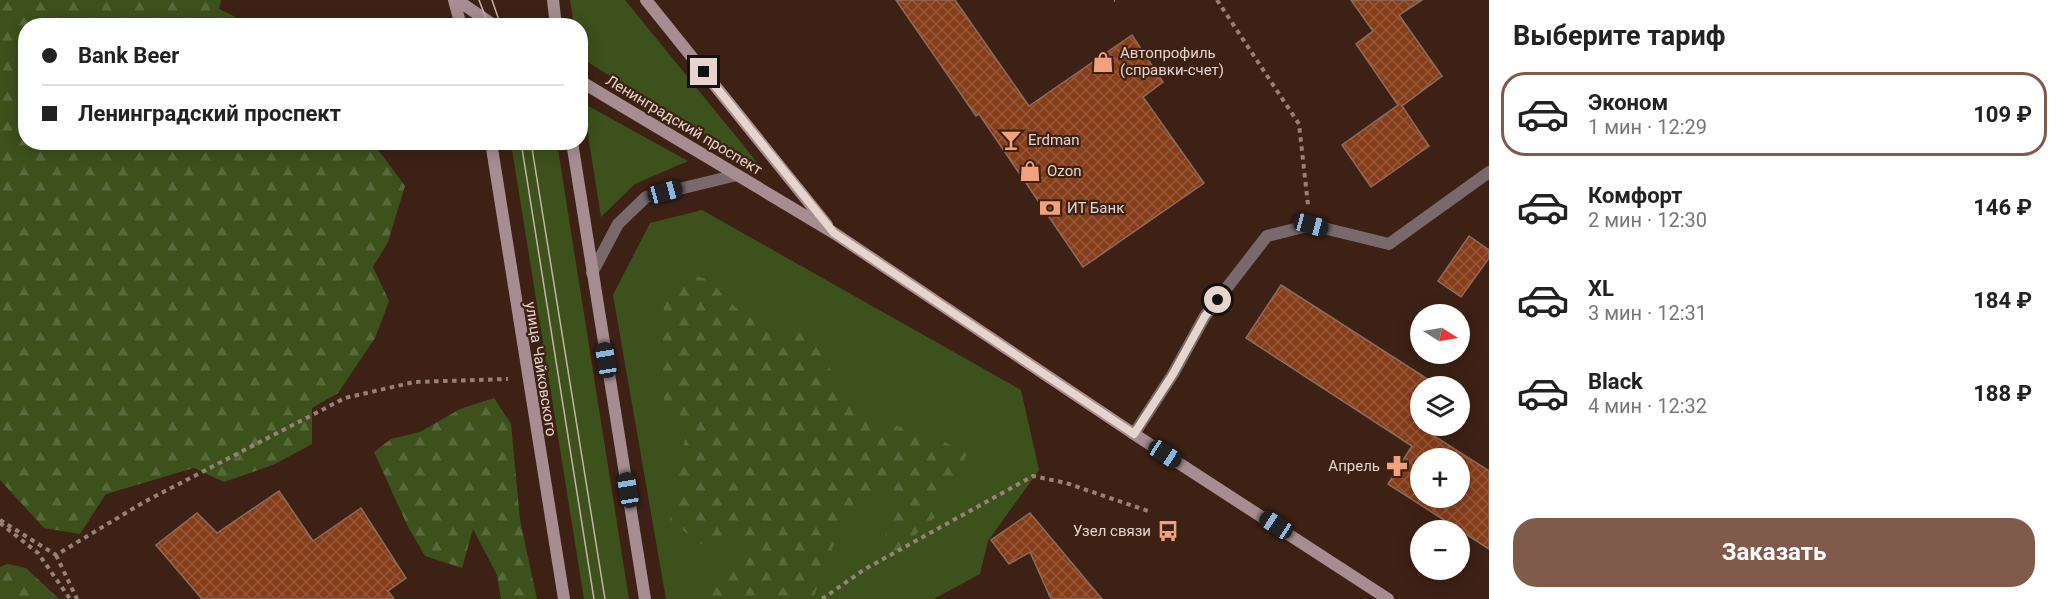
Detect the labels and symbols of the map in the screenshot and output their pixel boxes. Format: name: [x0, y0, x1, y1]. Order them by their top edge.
place label: Автопрофиль (справки-счет): [1120, 44, 1224, 79]
shop icon: Автопрофиль (справки-счет): [1091, 50, 1115, 74]
route end: [690, 58, 717, 85]
street label: Ленинградский проспект: [603, 71, 765, 179]
bar icon: Erdman: [999, 128, 1023, 152]
place label: Erdman: [1028, 131, 1080, 149]
shop icon: Ozon: [1018, 159, 1042, 183]
place label: Ozon: [1047, 162, 1081, 180]
car: [645, 179, 685, 205]
bank icon: ИТ Банк: [1038, 196, 1062, 220]
place label: ИТ Банк: [1067, 199, 1124, 217]
car: [1291, 212, 1331, 238]
route start: [1204, 286, 1231, 313]
street label: улица Чайковского: [521, 300, 561, 438]
north arrow: [1410, 304, 1470, 364]
car: [594, 341, 618, 379]
car: [1145, 437, 1185, 471]
pharmacy icon: Апрель: [1385, 454, 1409, 478]
place label: Апрель: [1328, 457, 1380, 475]
car: [616, 471, 640, 509]
car: [1256, 508, 1296, 542]
bus stop icon: Узел связи: [1156, 519, 1180, 543]
place label: Узел связи: [1073, 522, 1151, 540]

